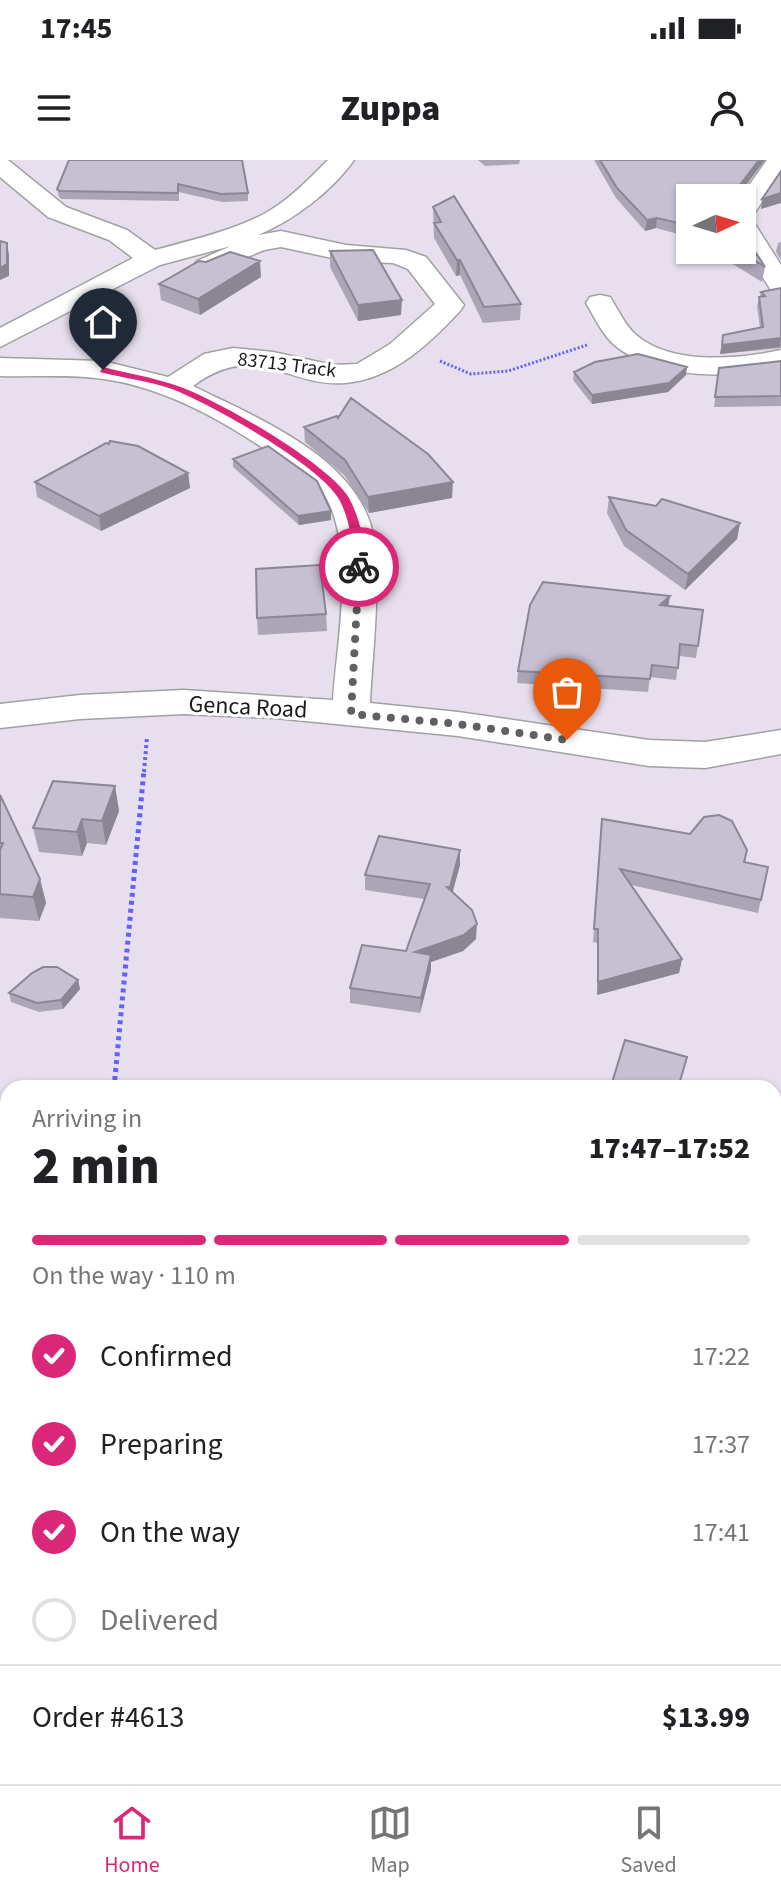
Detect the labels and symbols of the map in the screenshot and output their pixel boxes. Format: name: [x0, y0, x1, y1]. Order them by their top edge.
north arrow: [676, 184, 756, 264]
pin: [69, 288, 137, 370]
street label: 83713 Track: [236, 345, 338, 385]
courier: [319, 527, 399, 607]
pin: [533, 658, 601, 740]
street label: Genca Road: [188, 686, 308, 728]

